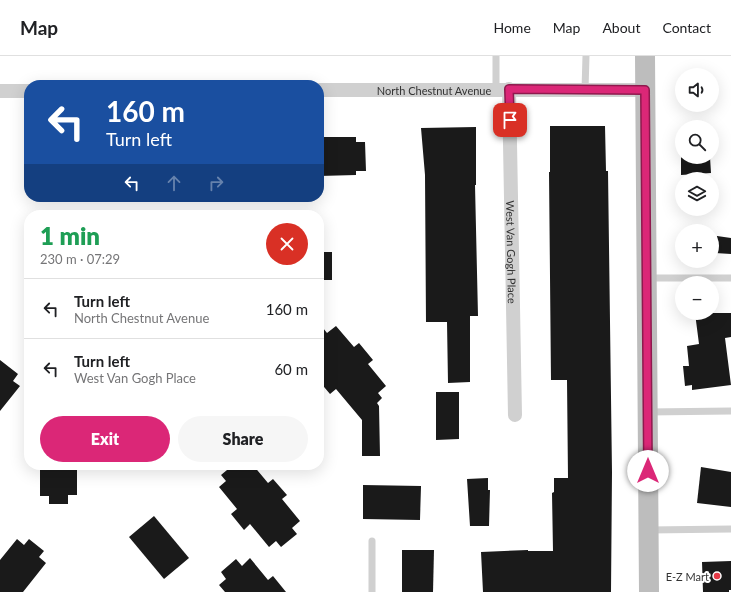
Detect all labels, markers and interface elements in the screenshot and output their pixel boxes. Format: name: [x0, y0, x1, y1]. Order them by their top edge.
text: Map: [20, 16, 58, 39]
text: Home: [493, 19, 531, 36]
text: Map: [553, 19, 580, 36]
text: About: [602, 19, 640, 36]
text: Contact: [662, 19, 711, 36]
map controls: [675, 68, 719, 320]
button: sound: [675, 68, 719, 112]
street label: North Chestnut Avenue: [377, 84, 491, 97]
text: 160 m: [106, 94, 185, 128]
icon: left: [40, 96, 92, 148]
pin: [493, 103, 527, 137]
icon: arrive: [499, 109, 521, 131]
button: search: [675, 120, 719, 164]
text: Turn left: [106, 128, 172, 150]
icon: left: [121, 172, 143, 194]
icon: ahead: [163, 172, 185, 194]
icon: right: [205, 172, 227, 194]
button: layers: [675, 172, 719, 216]
street label: West Van Gogh Place: [505, 200, 519, 304]
text: 1 min: [40, 221, 100, 250]
button: close: [266, 223, 308, 265]
button: +: [675, 224, 719, 268]
text: 230 m · 07:29: [40, 251, 120, 267]
button: −: [675, 276, 719, 320]
text: Turn left: [74, 292, 130, 310]
icon: left: [40, 298, 62, 320]
text: 160 m: [266, 300, 308, 318]
text: North Chestnut Avenue: [74, 310, 209, 326]
text: Turn left: [74, 352, 130, 370]
icon: left: [40, 358, 62, 380]
text: 60 m: [274, 360, 308, 378]
text: West Van Gogh Place: [74, 370, 196, 386]
button: Exit: [40, 416, 170, 462]
button: Share: [178, 416, 308, 462]
position arrow: [627, 450, 669, 492]
place label: E-Z Mart: [666, 570, 709, 583]
marker: E-Z Mart: [712, 571, 722, 581]

